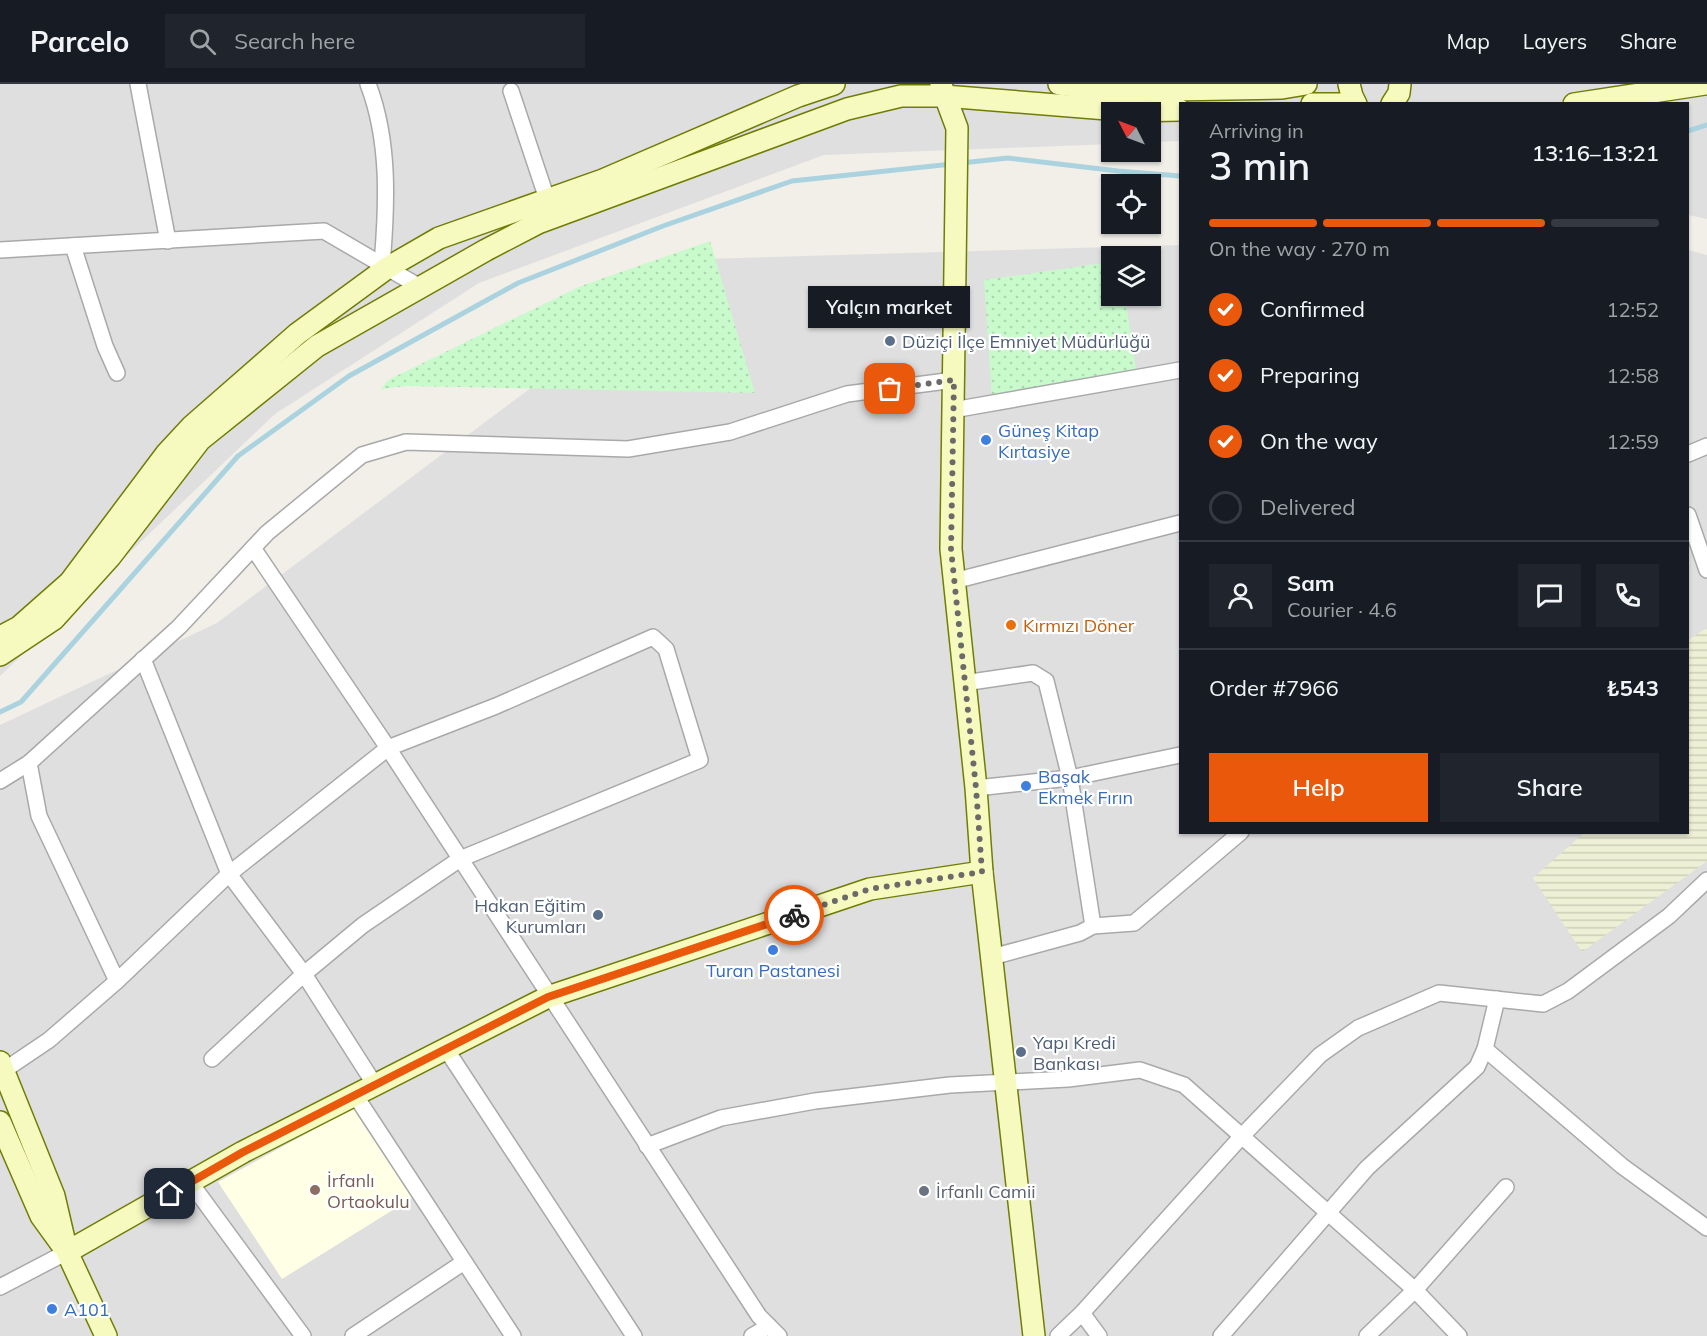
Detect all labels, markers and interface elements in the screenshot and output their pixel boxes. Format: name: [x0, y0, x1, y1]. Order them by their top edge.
search box: [165, 14, 585, 68]
text: Parcelo: [30, 24, 129, 59]
icon: search: [186, 25, 219, 58]
text: Search here: [234, 27, 355, 55]
text: Map: [1447, 28, 1490, 54]
text: Layers: [1523, 28, 1587, 54]
text: Share: [1620, 28, 1677, 54]
north arrow: [1101, 102, 1161, 162]
map controls: [1101, 102, 1161, 306]
text: Arriving in: [1209, 118, 1304, 143]
text: 13:16–13:21: [1532, 139, 1659, 167]
text: 3 min: [1209, 141, 1310, 190]
button: locate: [1101, 174, 1161, 234]
text: On the way · 270 m: [1209, 236, 1390, 261]
button: layers: [1101, 246, 1161, 306]
callout: Yalçın market: [809, 287, 971, 329]
icon: check: [1209, 293, 1242, 326]
text: Yalçın market: [826, 294, 952, 319]
text: Confirmed: [1260, 295, 1365, 323]
text: 12:52: [1606, 297, 1659, 322]
place label: Düziçi İlçe Emniyet Müdürlüğü: [902, 330, 1150, 353]
marker: Düziçi İlçe Emniyet Müdürlüğü: [883, 334, 897, 348]
icon: check: [1209, 359, 1242, 392]
text: Preparing: [1260, 361, 1360, 389]
pin: [864, 363, 915, 414]
text: 12:58: [1606, 363, 1659, 388]
icon: bag: [873, 372, 906, 405]
place label: Güneş Kitap Kırtasiye: [998, 419, 1099, 463]
icon: check: [1209, 425, 1242, 458]
text: On the way: [1260, 427, 1378, 455]
text: 12:59: [1606, 429, 1659, 454]
marker: Güneş Kitap Kırtasiye: [979, 433, 993, 447]
text: Delivered: [1260, 493, 1355, 521]
button: person: [1209, 564, 1272, 627]
button: chat: [1518, 564, 1581, 627]
button: phone: [1596, 564, 1659, 627]
text: Sam: [1287, 569, 1335, 597]
text: Courier · 4.6: [1287, 597, 1397, 622]
place label: Kırmızı Döner: [1023, 614, 1135, 637]
marker: Kırmızı Döner: [1004, 618, 1018, 632]
text: Order #7966: [1209, 674, 1339, 702]
text: ₺543: [1606, 674, 1659, 702]
button: Help: [1209, 753, 1428, 822]
button: Share: [1440, 753, 1659, 822]
place label: Başak Ekmek Fırın: [1038, 765, 1133, 809]
marker: Başak Ekmek Fırın: [1019, 779, 1033, 793]
courier: [764, 885, 824, 945]
place label: Hakan Eğitim Kurumları: [474, 894, 586, 938]
icon: bike: [778, 899, 811, 932]
marker: Hakan Eğitim Kurumları: [591, 908, 605, 922]
marker: Turan Pastanesi: [766, 943, 780, 957]
place label: Turan Pastanesi: [706, 959, 840, 982]
place label: Yapı Kredi Bankası: [1032, 1031, 1116, 1075]
marker: Yapı Kredi Bankası: [1014, 1045, 1028, 1059]
pin: [144, 1168, 195, 1219]
place label: İrfanlı Ortaokulu: [327, 1169, 410, 1213]
icon: home: [153, 1177, 186, 1210]
place label: İrfanlı Camii: [936, 1180, 1035, 1203]
marker: İrfanlı Ortaokulu: [308, 1183, 322, 1197]
marker: İrfanlı Camii: [917, 1184, 931, 1198]
place label: A101: [64, 1298, 110, 1321]
marker: A101: [45, 1302, 59, 1316]

